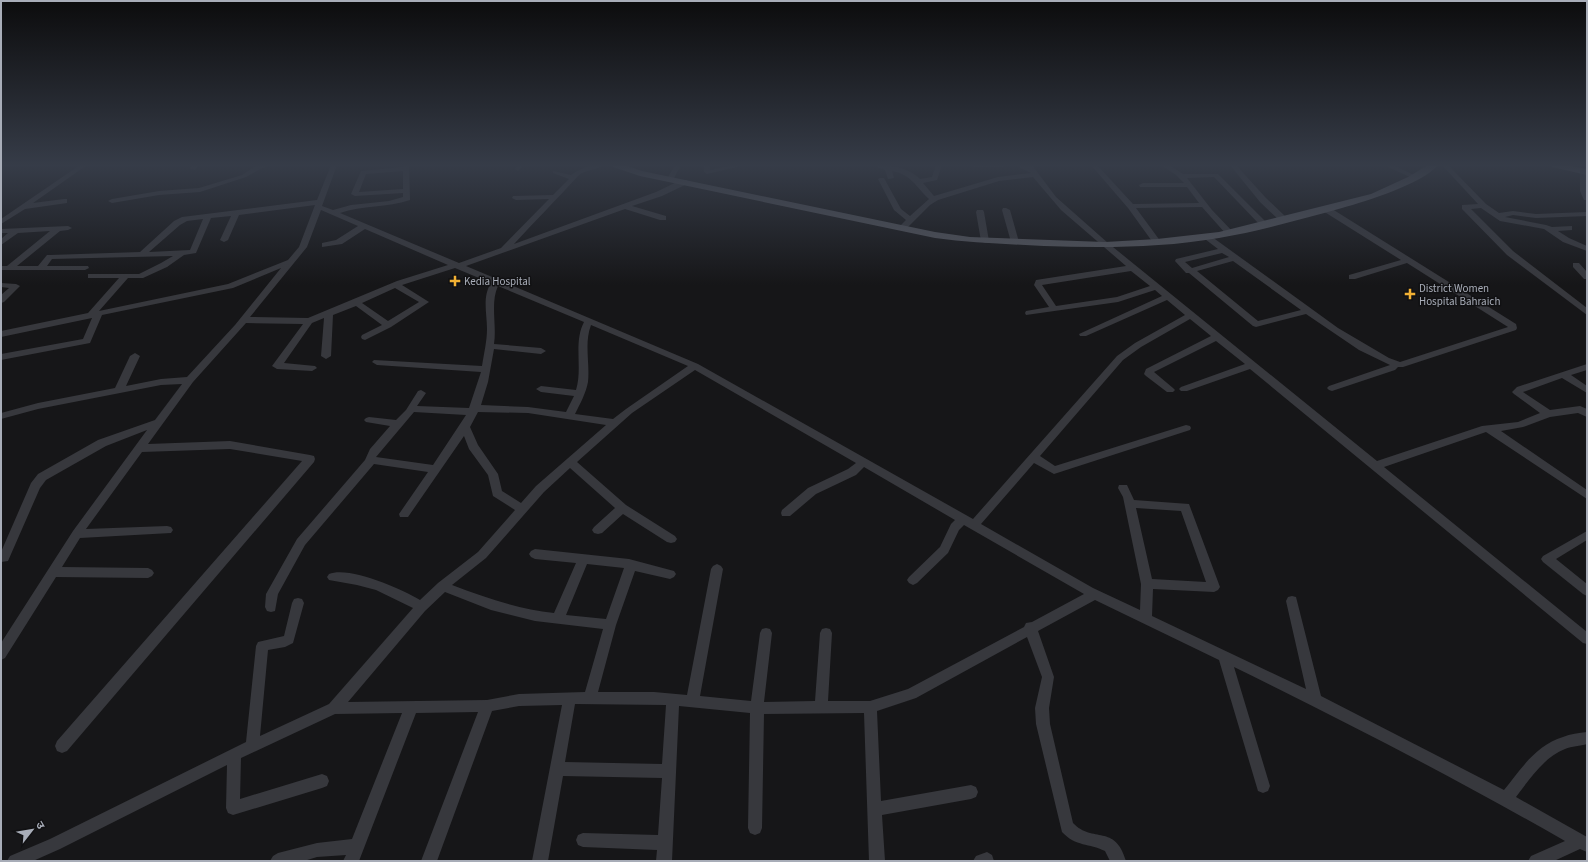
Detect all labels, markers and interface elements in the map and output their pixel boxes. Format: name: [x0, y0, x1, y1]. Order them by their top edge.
place label: Kedia Hospital: [464, 274, 531, 289]
marker: Kedia Hospital: [449, 275, 461, 287]
place label: District Women Hospital Bahraich: [1419, 281, 1500, 309]
marker: District Women Hospital Bahraich: [1404, 288, 1416, 300]
north arrow: [12, 810, 52, 850]
text: उ: [32, 818, 49, 832]

